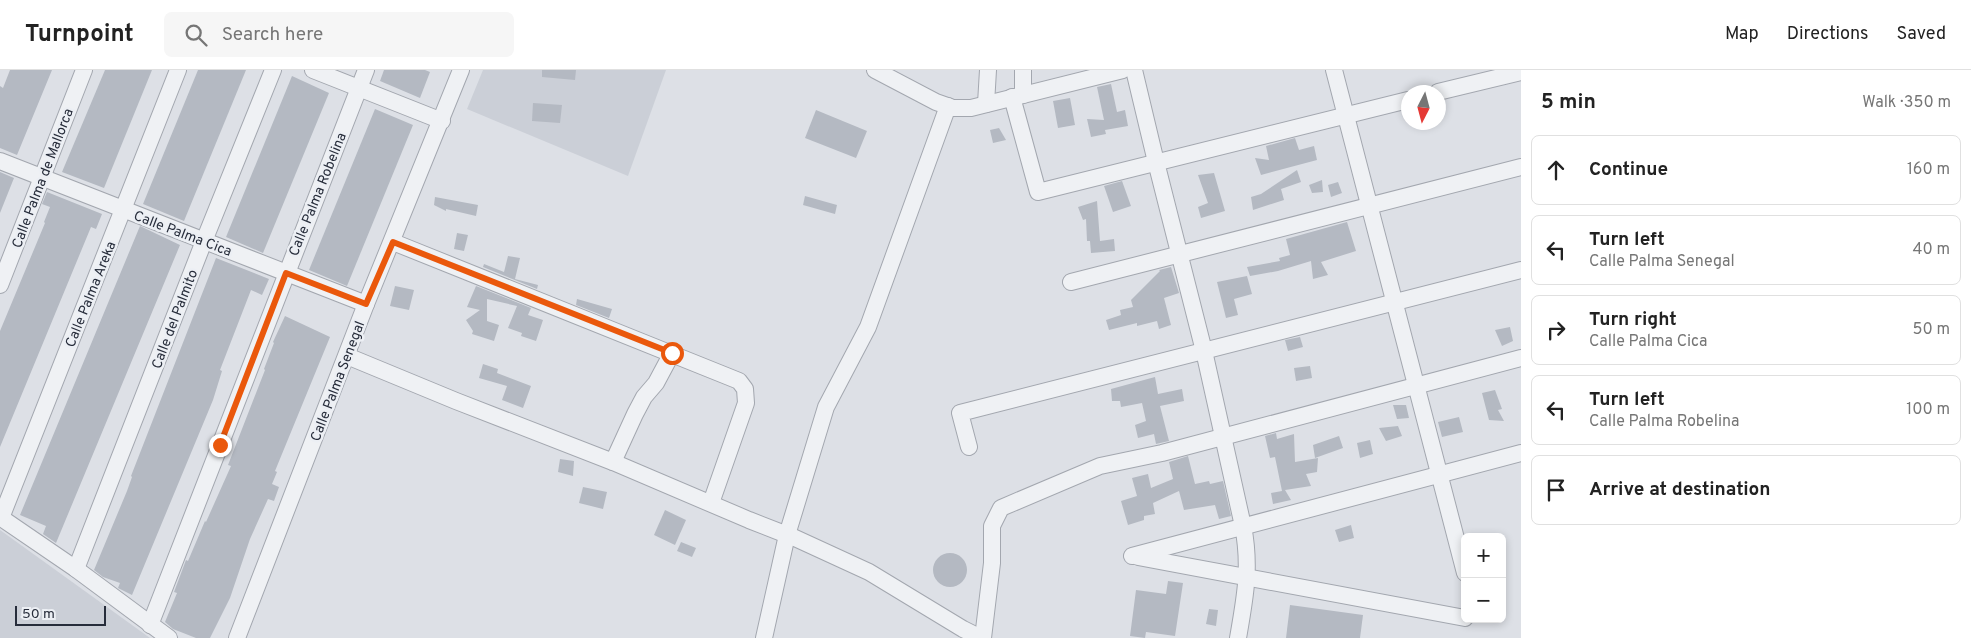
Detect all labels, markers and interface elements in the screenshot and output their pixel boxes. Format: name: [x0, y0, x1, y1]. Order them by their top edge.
search box: [164, 12, 514, 57]
text: Turnpoint: [25, 20, 134, 50]
icon: search: [182, 21, 210, 49]
text: Search here: [222, 23, 323, 47]
text: Map: [1725, 23, 1759, 46]
text: Directions: [1787, 23, 1869, 46]
text: Saved: [1897, 23, 1946, 46]
north arrow: [1401, 85, 1446, 130]
text: 5 min: [1541, 89, 1596, 116]
text: Walk · 350 m: [1862, 93, 1951, 113]
street label: Calle Palma de Mallorca: [9, 106, 78, 251]
street label: Calle Palma Robelina: [286, 130, 351, 259]
icon: ahead: [1542, 156, 1570, 184]
text: Continue: [1589, 158, 1668, 182]
text: 160 m: [1907, 160, 1950, 180]
street label: Calle Palma Cica: [131, 208, 234, 261]
text: Turn left: [1589, 228, 1665, 252]
icon: left: [1542, 236, 1570, 264]
street label: Calle Palma Areka: [62, 239, 120, 350]
text: 40 m: [1912, 240, 1950, 260]
text: Calle Palma Senegal: [1589, 252, 1735, 272]
street label: Calle del Palmito: [149, 267, 202, 372]
text: Turn right: [1589, 308, 1677, 332]
icon: right: [1542, 316, 1570, 344]
street label: Calle Palma Senegal: [308, 319, 369, 444]
text: 50 m: [1913, 320, 1950, 340]
text: Calle Palma Cica: [1589, 332, 1707, 352]
route start: [661, 342, 684, 365]
text: Turn left: [1589, 388, 1665, 412]
icon: left: [1542, 396, 1570, 424]
text: 100 m: [1906, 400, 1950, 420]
text: Calle Palma Robelina: [1589, 412, 1739, 432]
route end: [209, 434, 232, 457]
icon: arrive: [1542, 476, 1570, 504]
text: Arrive at destination: [1589, 478, 1770, 502]
map controls: [1461, 533, 1506, 623]
button: +: [1461, 533, 1506, 578]
button: −: [1461, 578, 1506, 623]
scale bar: [15, 603, 106, 626]
text: 50 m: [22, 606, 55, 623]

